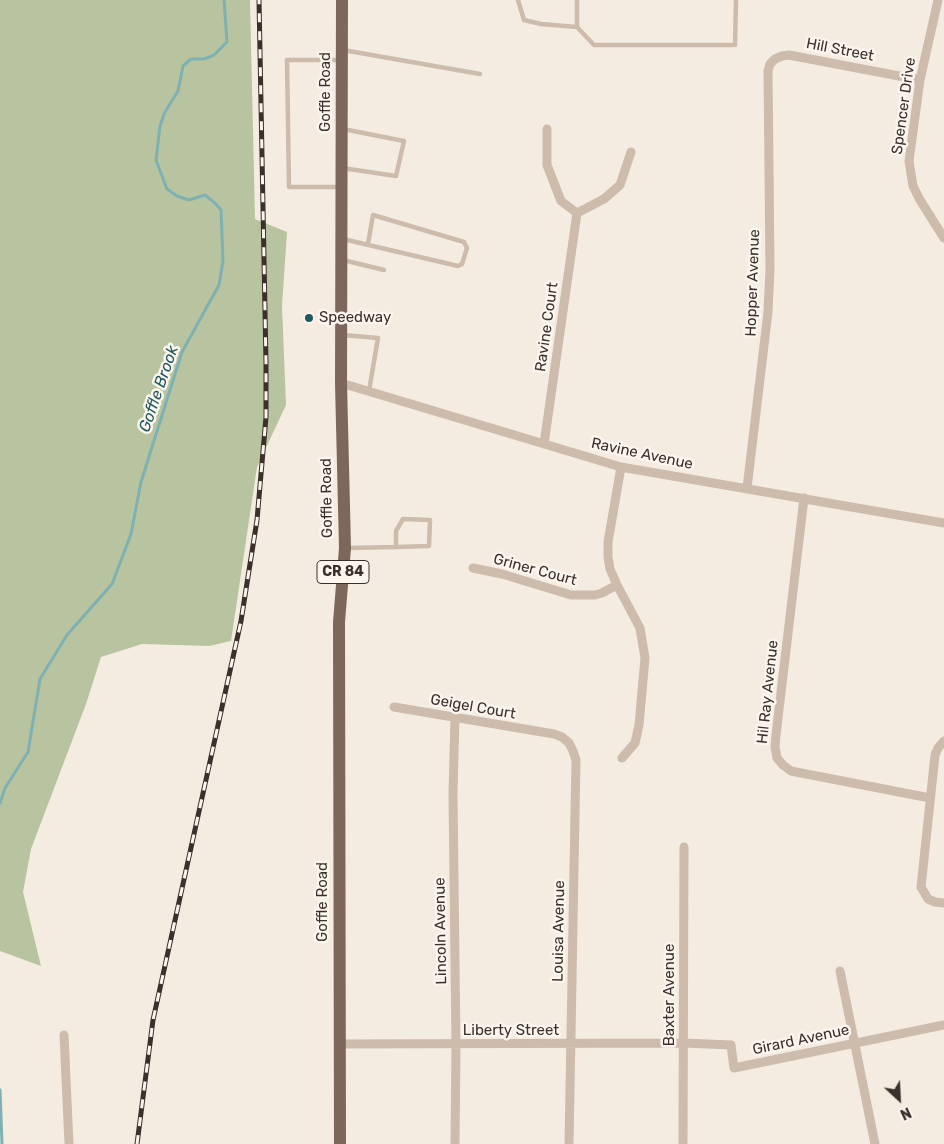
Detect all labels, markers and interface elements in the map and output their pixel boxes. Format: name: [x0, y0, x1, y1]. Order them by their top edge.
street label: Hill Street: [805, 35, 875, 65]
street label: Goffle Road: [317, 52, 335, 132]
street label: Spencer Drive: [888, 56, 920, 156]
street label: Hopper Avenue: [742, 229, 764, 337]
street label: Ravine Court: [532, 281, 562, 373]
place label: Speedway: [319, 309, 391, 327]
marker: Speedway: [303, 312, 315, 324]
water label: Goffle Brook: [135, 343, 183, 435]
street label: Ravine Avenue: [589, 434, 695, 474]
street label: Goffle Road: [317, 458, 337, 538]
street label: Griner Court: [491, 550, 579, 590]
road number: CR 84: [317, 560, 369, 584]
street label: Hil Ray Avenue: [754, 639, 782, 745]
street label: Geigel Court: [429, 691, 517, 723]
street label: Goffle Road: [314, 862, 332, 942]
street label: Lincoln Avenue: [431, 877, 451, 985]
street label: Louisa Avenue: [549, 880, 569, 982]
street label: Baxter Avenue: [661, 944, 679, 1046]
street label: Girard Avenue: [751, 1021, 851, 1059]
street label: Liberty Street: [463, 1022, 559, 1040]
north arrow: [874, 1074, 924, 1124]
text: N: [897, 1103, 914, 1123]

